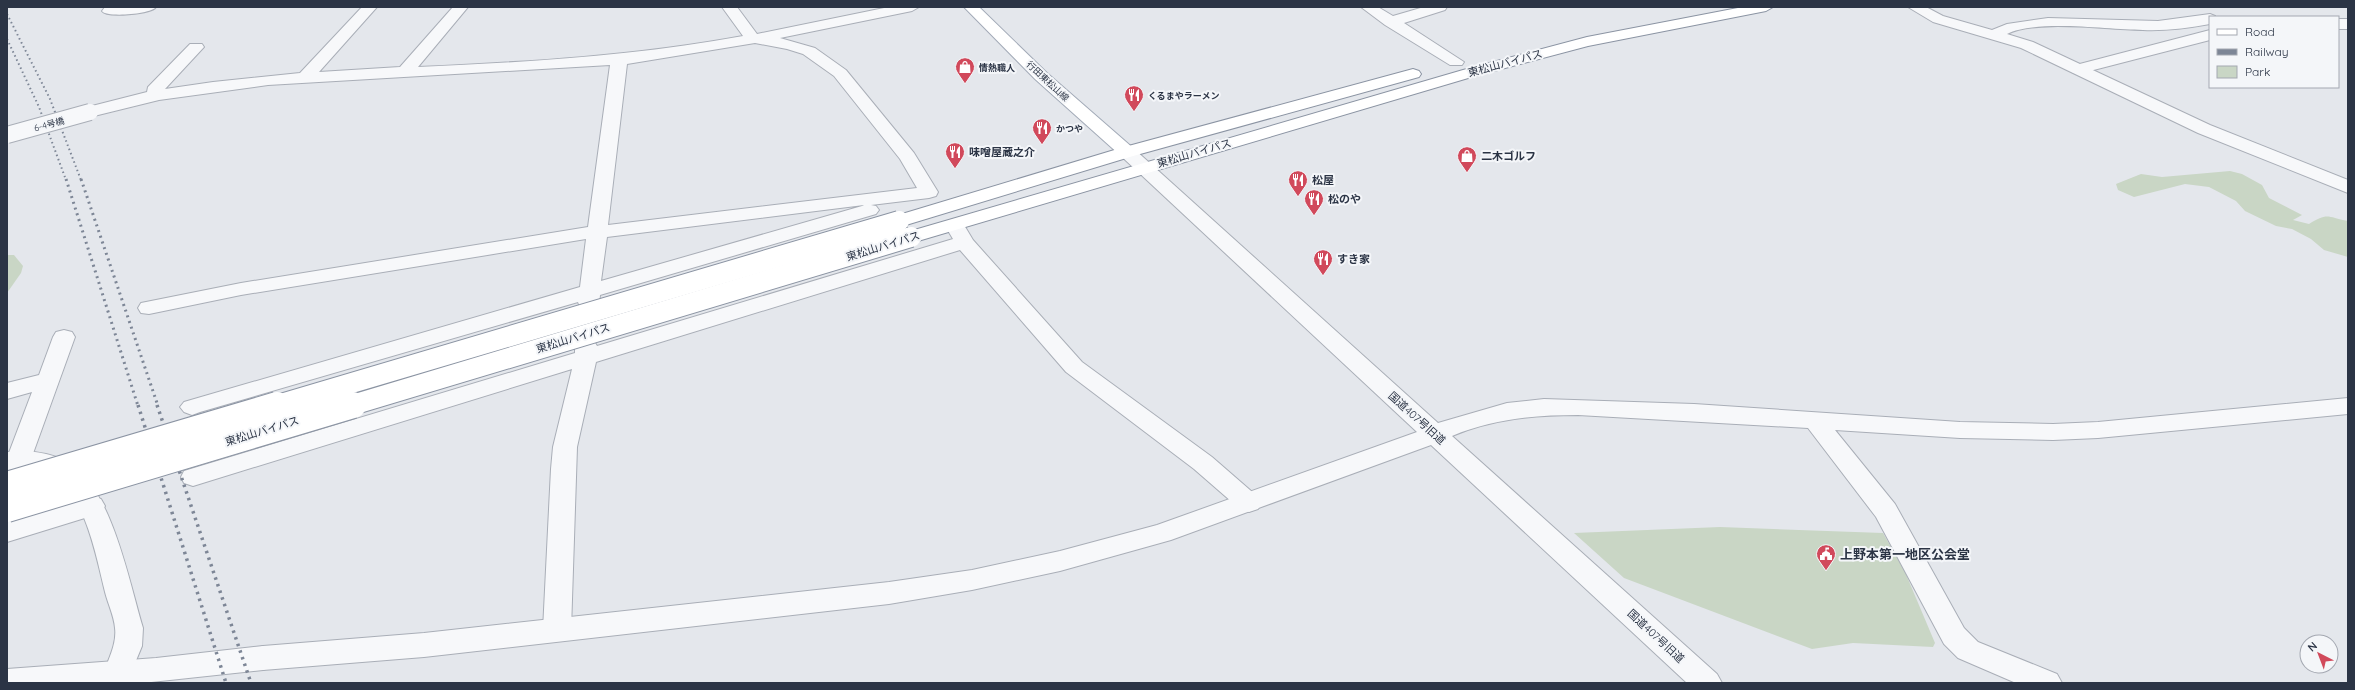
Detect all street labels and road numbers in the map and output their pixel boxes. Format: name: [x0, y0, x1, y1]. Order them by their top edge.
street label: 東松山バイパス: [1466, 46, 1544, 80]
street label: 行田東松山線: [1024, 59, 1072, 104]
street label: 6-4号橋: [33, 115, 65, 133]
street label: 東松山バイパス: [1155, 136, 1233, 170]
street label: 東松山バイパス: [844, 228, 922, 264]
street label: 東松山バイパス: [534, 320, 612, 356]
street label: 国道407号旧道: [1385, 389, 1449, 447]
street label: 東松山バイパス: [223, 413, 301, 449]
street label: 国道407号旧道: [1625, 606, 1687, 666]

